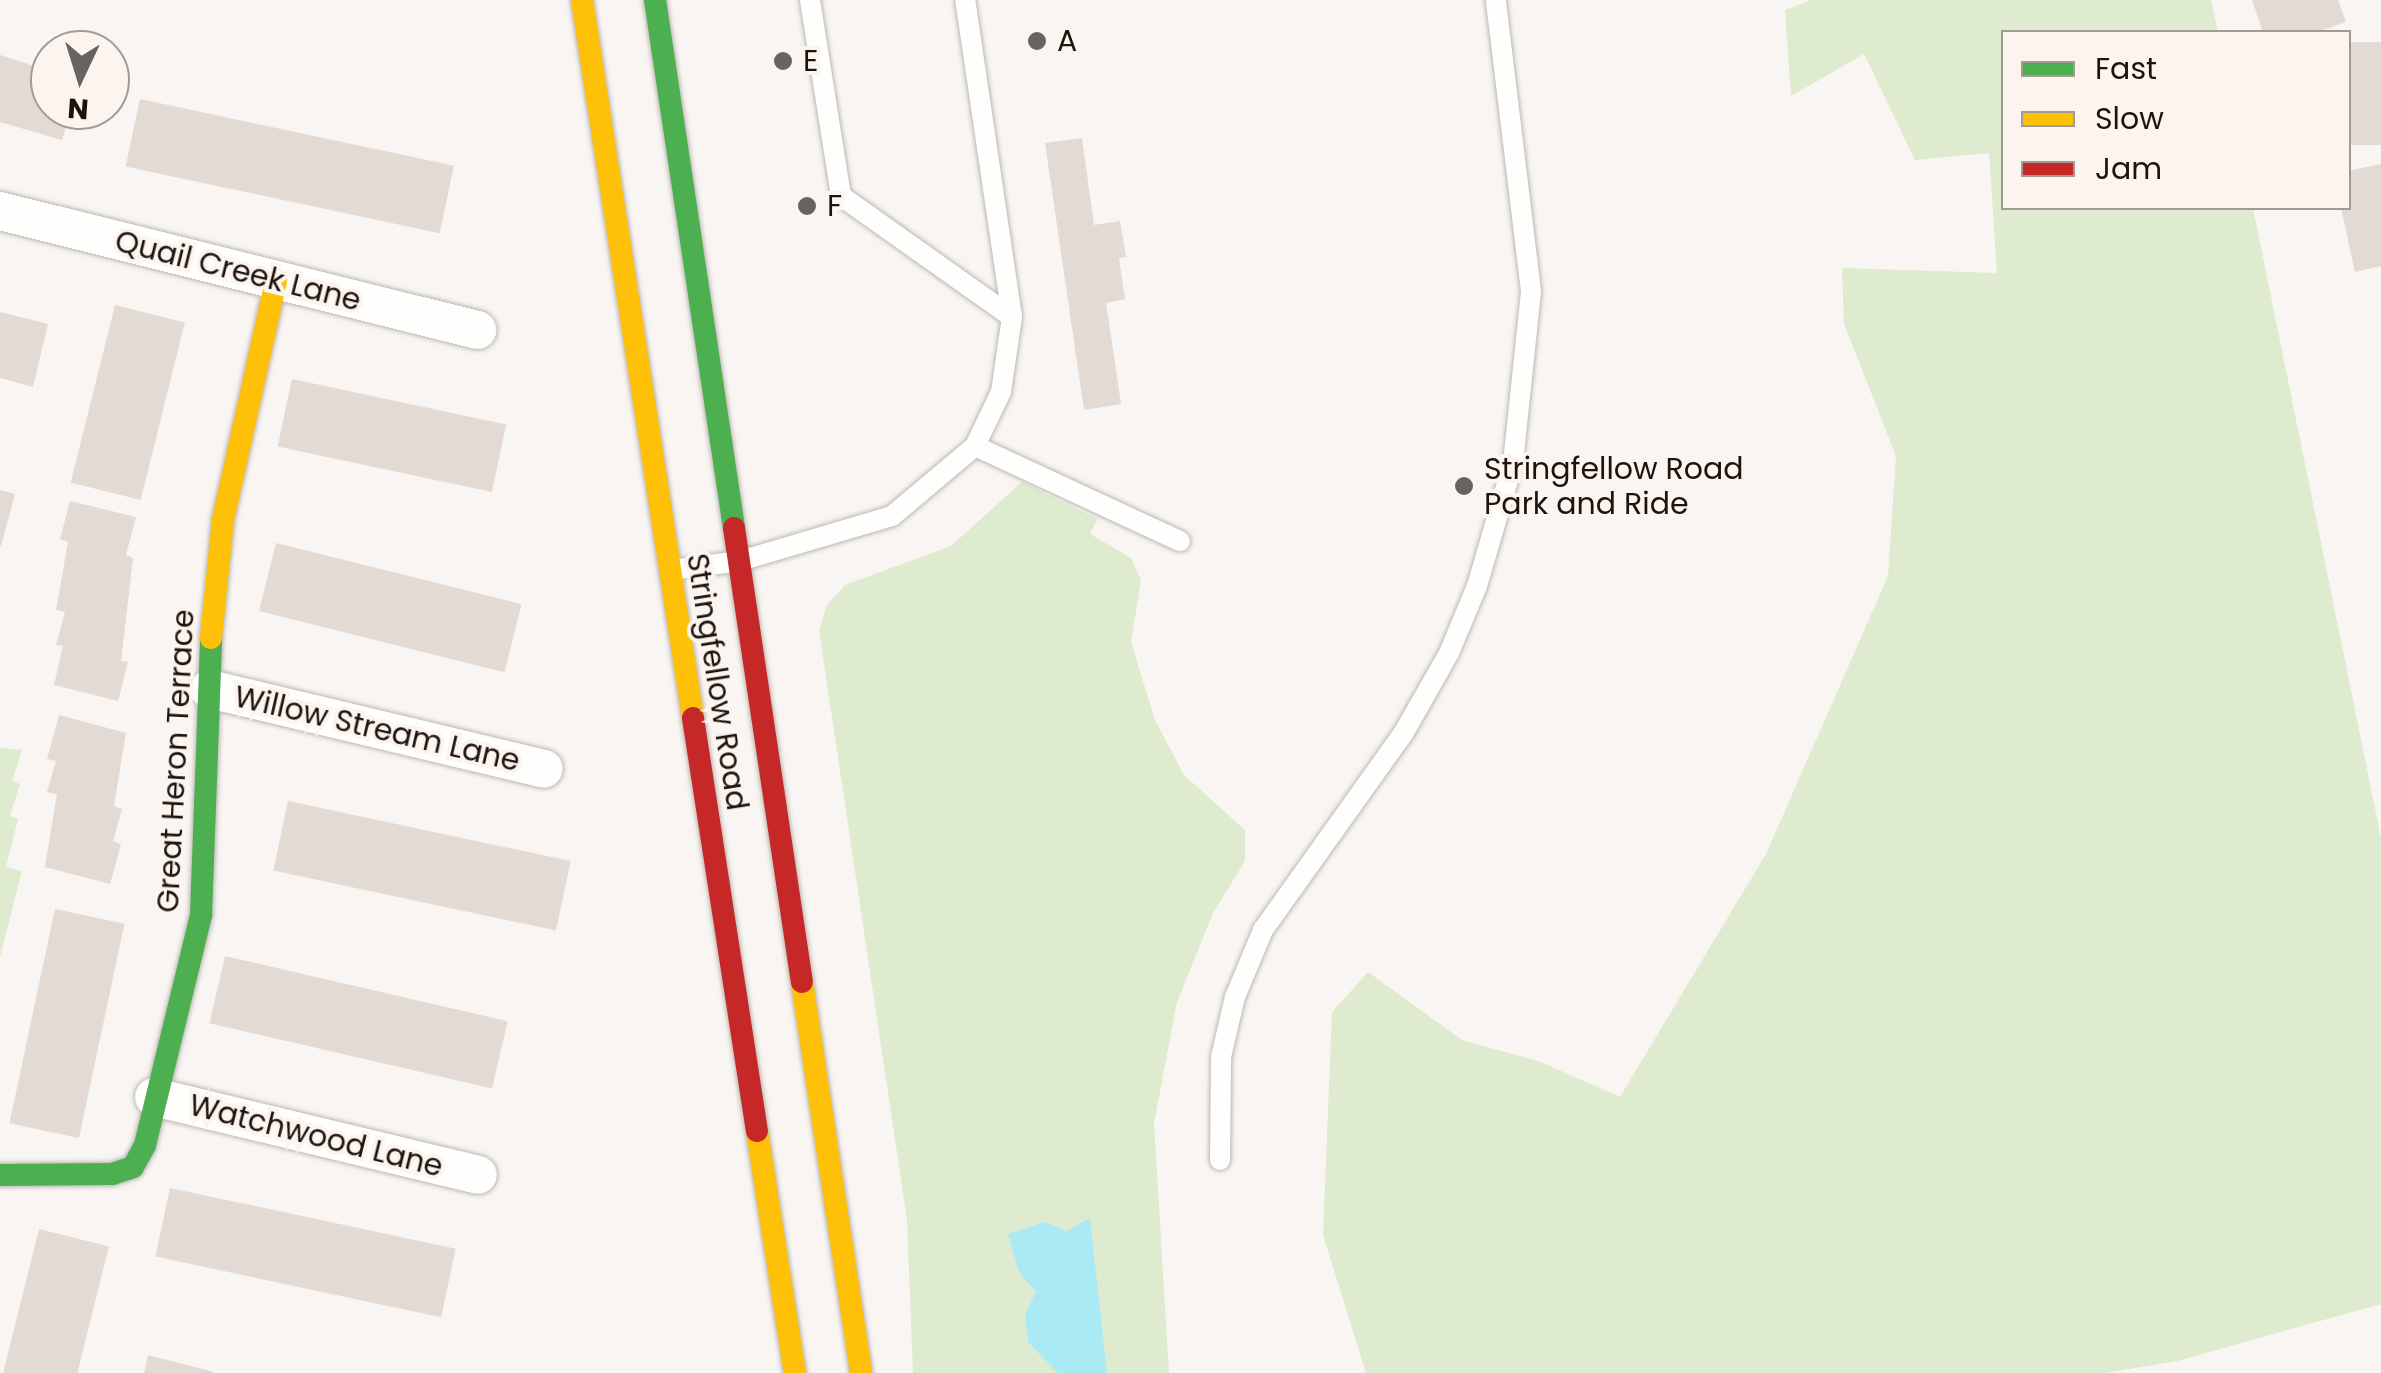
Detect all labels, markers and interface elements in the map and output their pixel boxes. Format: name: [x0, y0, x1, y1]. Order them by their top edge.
place label: A: [1057, 23, 1077, 59]
north arrow: [30, 30, 130, 130]
marker: A: [1026, 30, 1048, 52]
legend: [2001, 30, 2351, 210]
place label: E: [803, 43, 818, 79]
text: Fast: [2095, 47, 2157, 90]
marker: E: [772, 50, 794, 72]
text: N: [66, 88, 90, 129]
text: Slow: [2095, 97, 2164, 140]
text: Jam: [2095, 147, 2162, 190]
place label: F: [827, 188, 842, 224]
marker: F: [796, 195, 818, 217]
street label: Quail Creek Lane: [111, 223, 365, 319]
place label: Stringfellow Road Park and Ride: [1484, 451, 1744, 522]
marker: Stringfellow Road Park and Ride: [1453, 475, 1475, 497]
street label: Stringfellow Road: [679, 551, 755, 813]
street label: Great Heron Terrace: [150, 608, 202, 914]
street label: Willow Stream Lane: [231, 679, 523, 779]
street label: Watchwood Lane: [185, 1087, 447, 1185]

